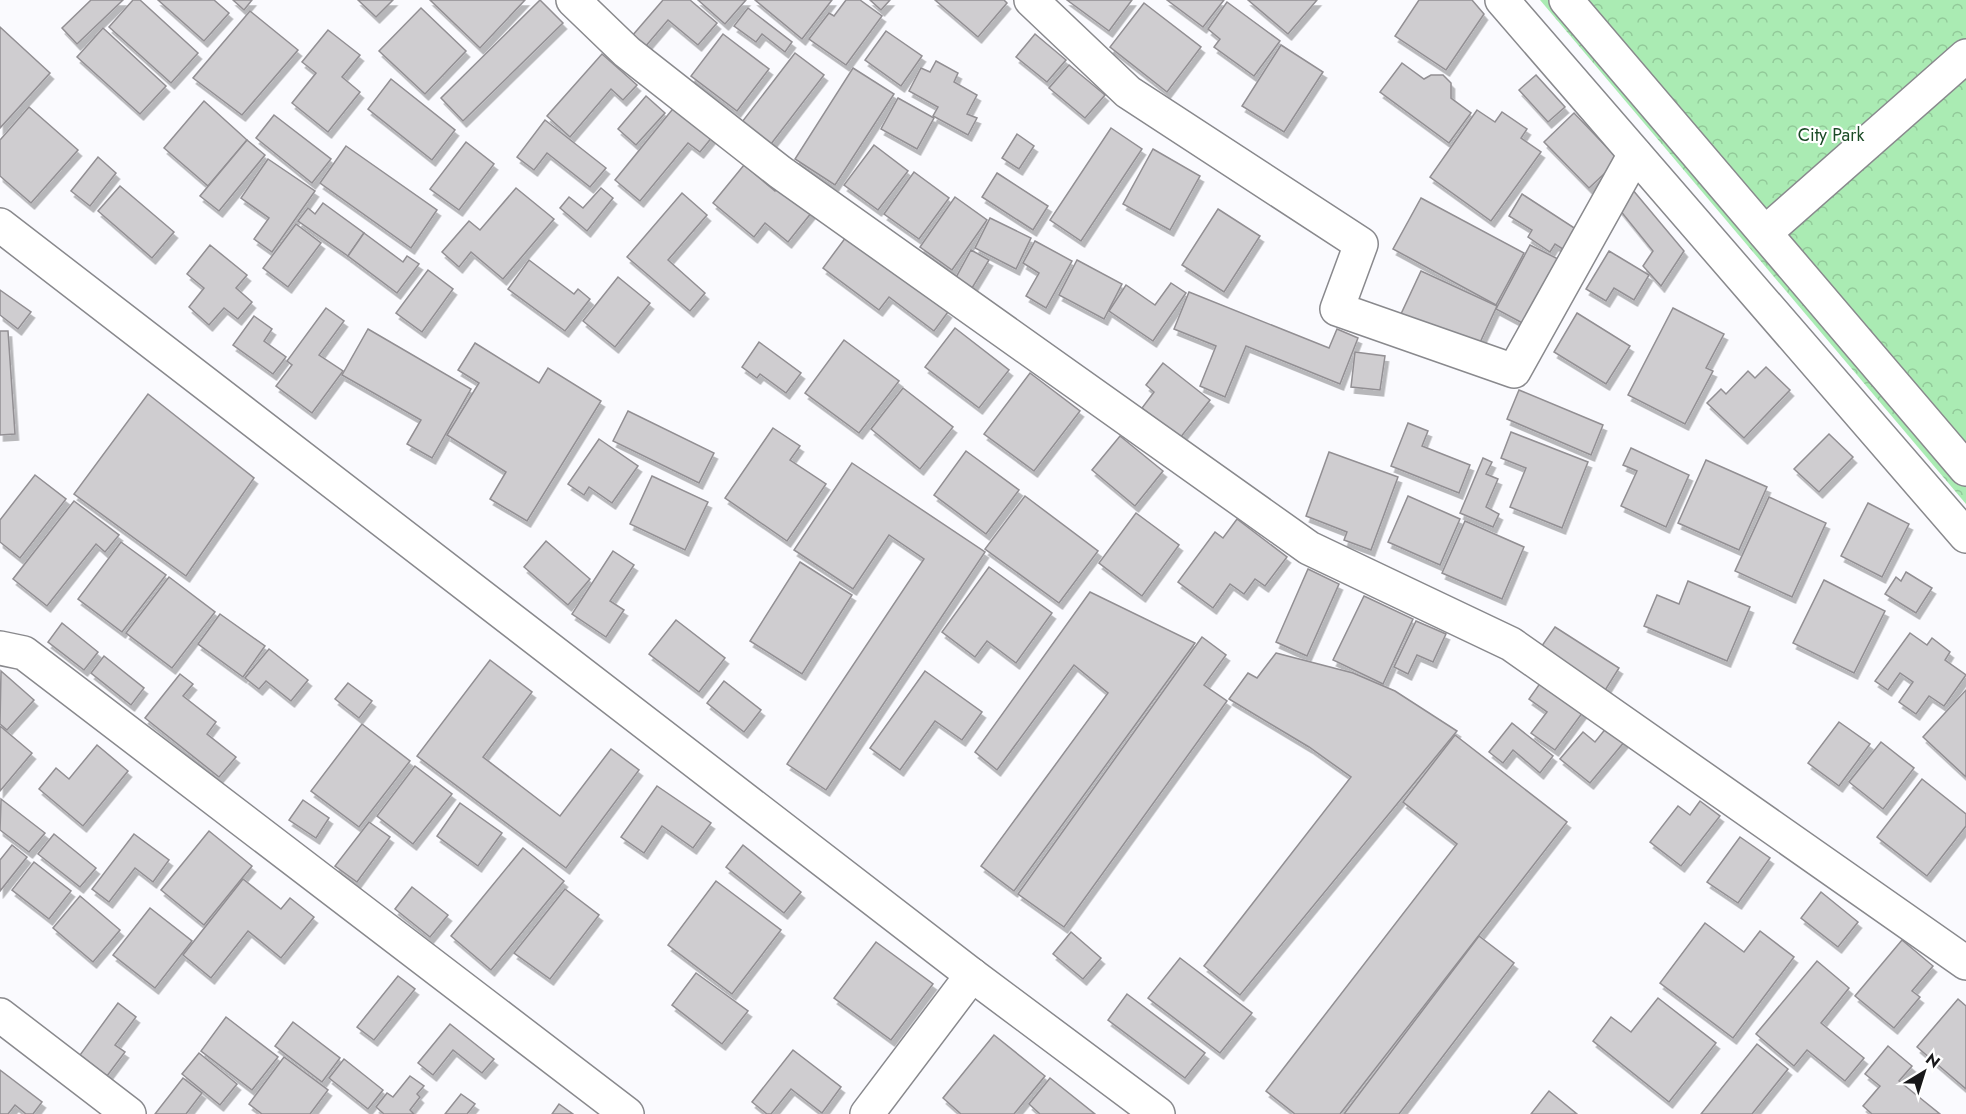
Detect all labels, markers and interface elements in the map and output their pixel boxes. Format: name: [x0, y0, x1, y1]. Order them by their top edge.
park label: City Park: [1798, 122, 1864, 148]
north arrow: [1894, 1042, 1954, 1102]
text: N: [1921, 1048, 1945, 1074]

